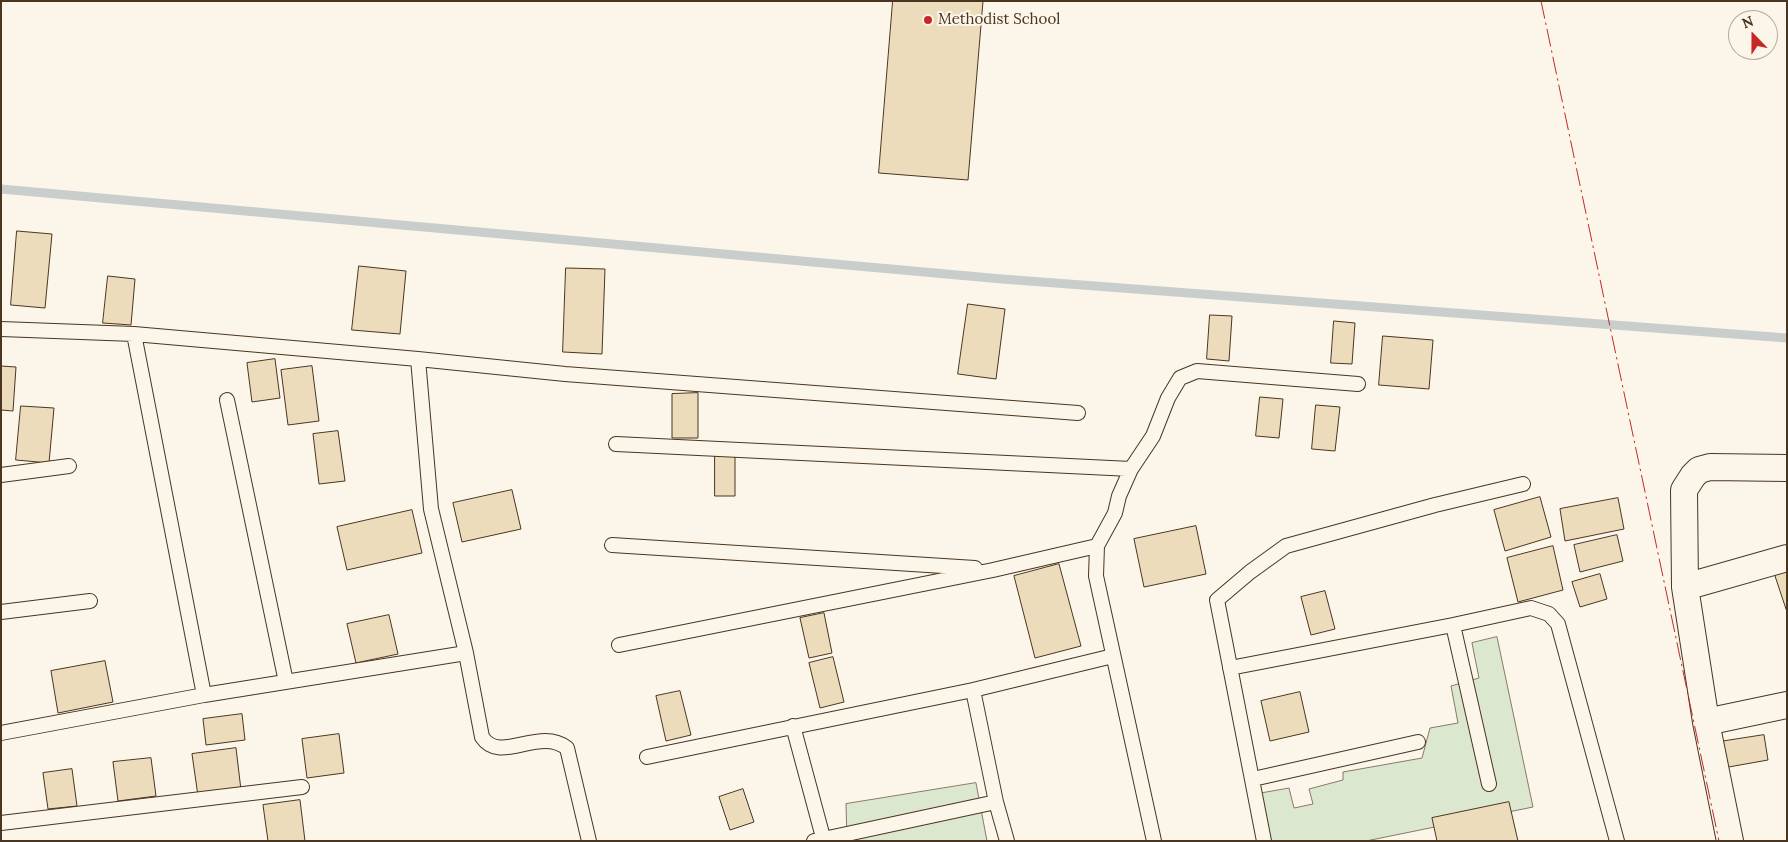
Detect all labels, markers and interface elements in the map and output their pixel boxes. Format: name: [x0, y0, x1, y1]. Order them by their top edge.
north arrow: [1728, 10, 1778, 60]
place label: Methodist School: [938, 11, 1060, 29]
text: N: [1739, 12, 1756, 32]
marker: Methodist School: [922, 14, 934, 26]

